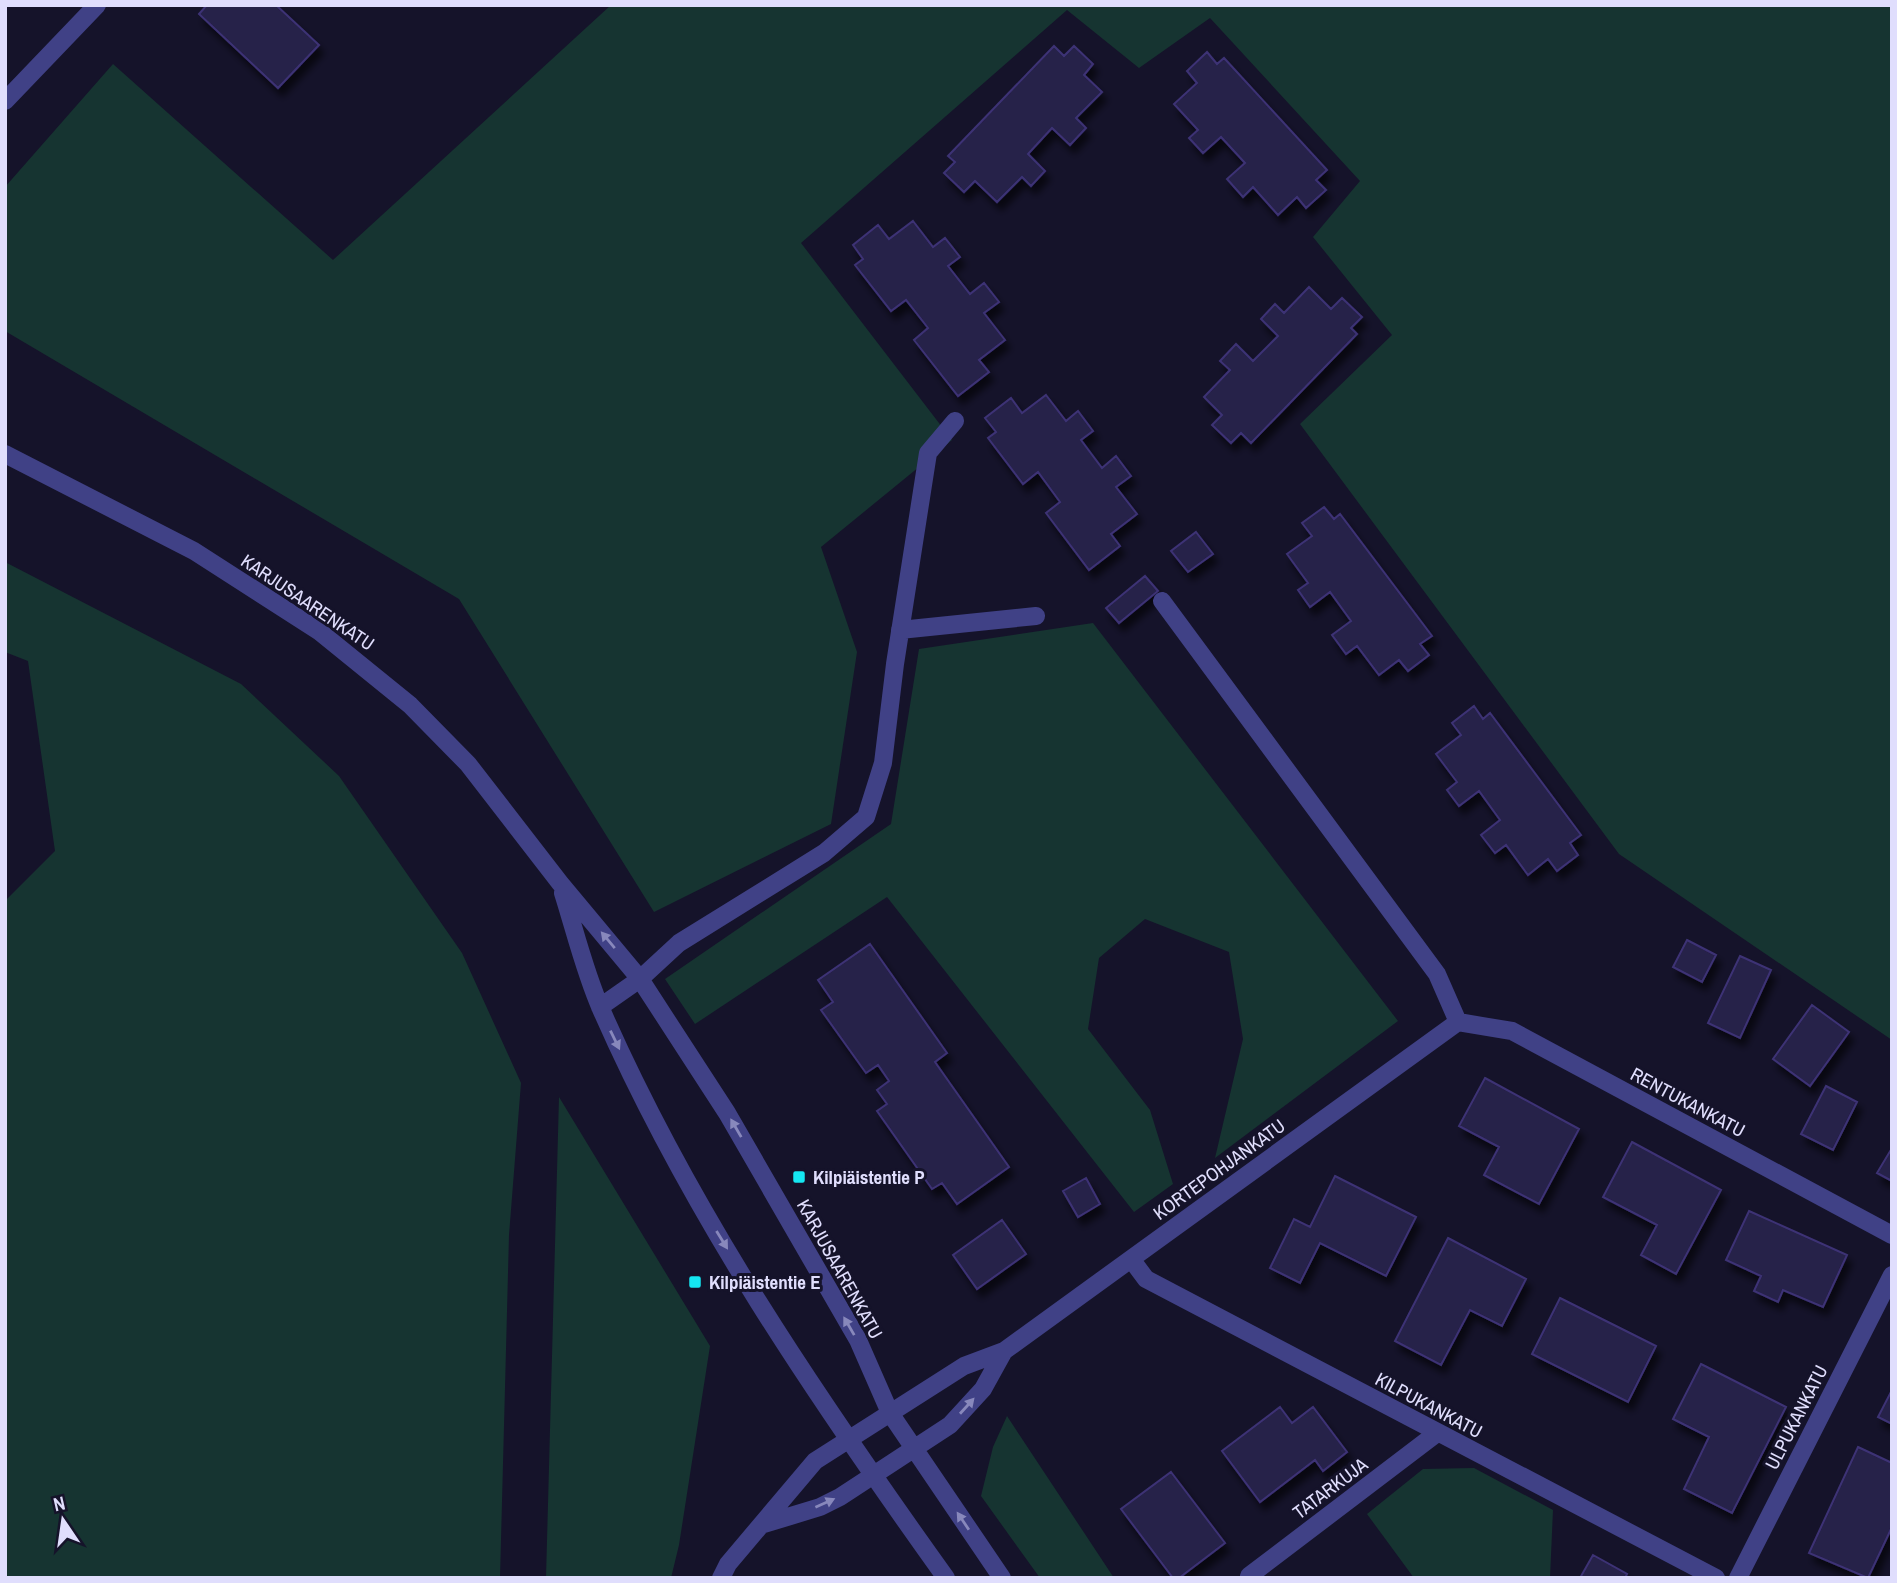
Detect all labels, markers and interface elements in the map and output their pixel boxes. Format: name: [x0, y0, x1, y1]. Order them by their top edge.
street label: KARJUSAARENKATU: [236, 548, 380, 656]
one-way arrow: [601, 932, 616, 949]
one-way arrow: [610, 1030, 621, 1050]
street label: RENTUKANKATU: [1626, 1061, 1750, 1143]
street label: KORTEPOHJANKATU: [1148, 1112, 1290, 1226]
one-way arrow: [730, 1119, 742, 1138]
place label: Kilpiäistentie P: [813, 1164, 925, 1190]
marker: Kilpiäistentie P: [791, 1169, 807, 1185]
street label: KARJUSAARENKATU: [791, 1195, 889, 1343]
one-way arrow: [716, 1231, 729, 1250]
place label: Kilpiäistentie E: [709, 1269, 821, 1295]
marker: Kilpiäistentie E: [687, 1274, 703, 1290]
one-way arrow: [843, 1316, 855, 1335]
street label: ULPUKANKATU: [1759, 1360, 1833, 1474]
street label: KILPUKANKATU: [1371, 1366, 1487, 1444]
one-way arrow: [959, 1398, 974, 1415]
street label: TATARKUJA: [1287, 1451, 1373, 1525]
north arrow: [28, 1485, 98, 1555]
text: N: [51, 1490, 68, 1517]
one-way arrow: [815, 1497, 836, 1508]
one-way arrow: [957, 1512, 970, 1531]

